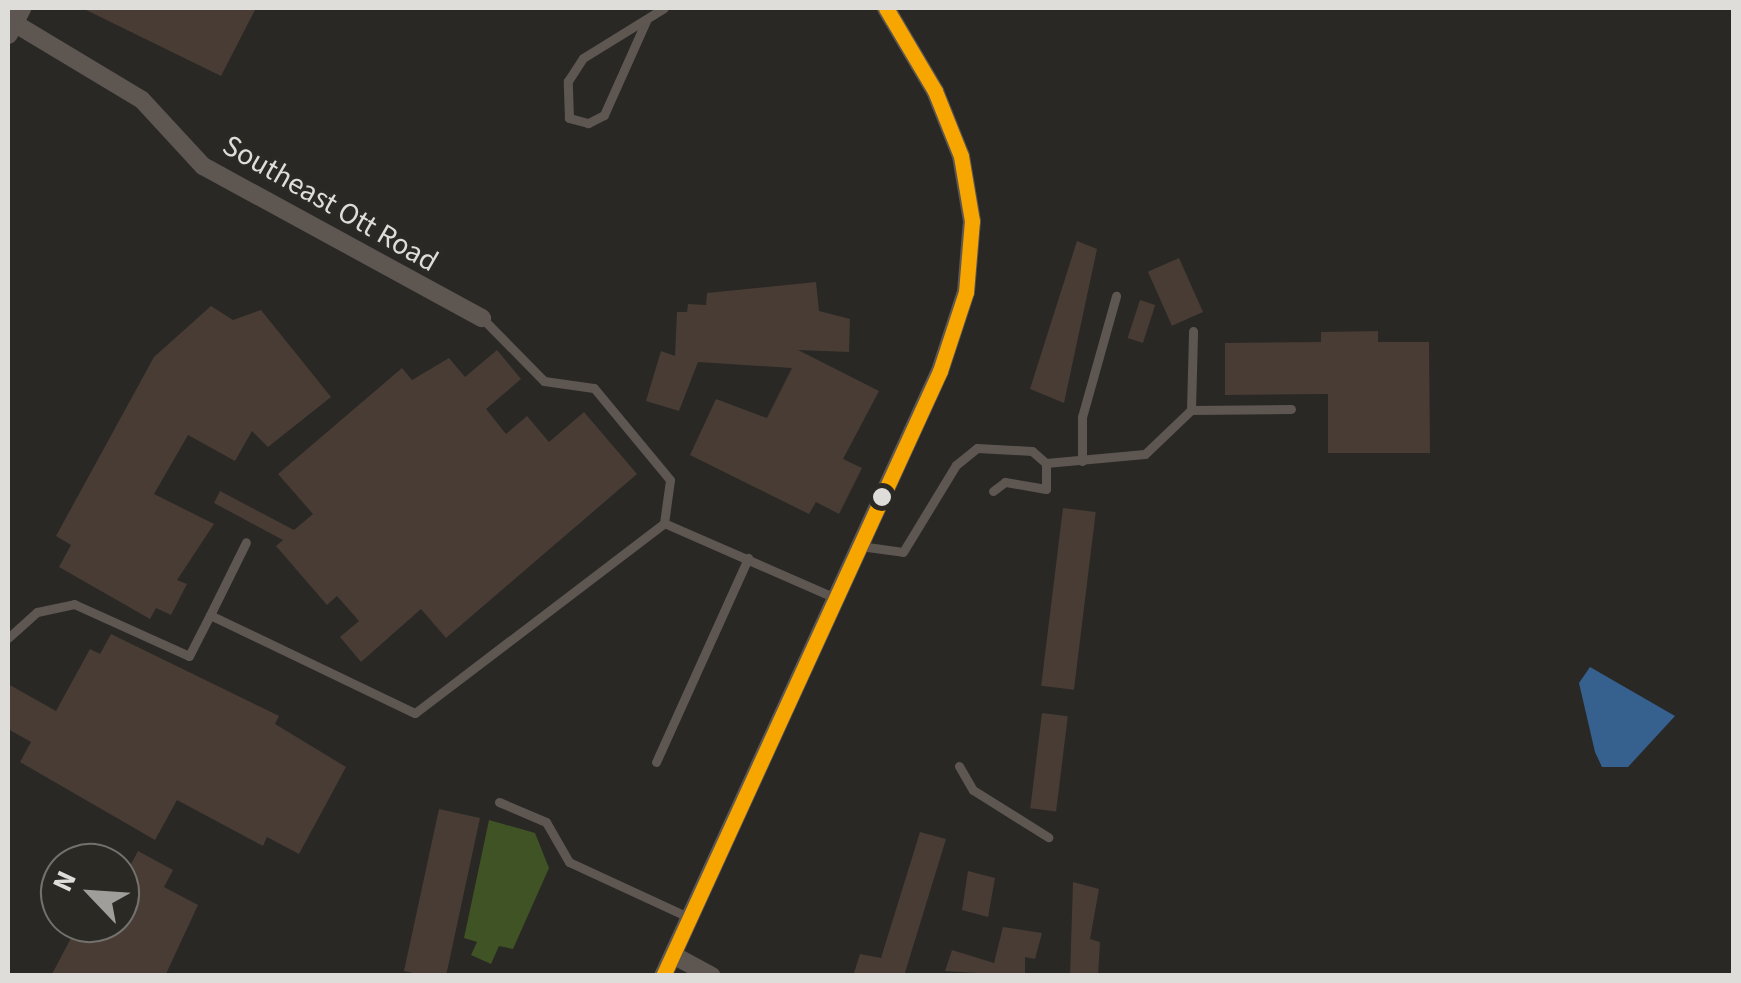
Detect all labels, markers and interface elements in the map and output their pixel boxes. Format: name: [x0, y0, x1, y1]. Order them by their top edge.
street label: Southeast Ott Road: [216, 128, 444, 280]
unlabelled marker: [872, 487, 892, 507]
north arrow: [40, 843, 140, 943]
text: N: [43, 864, 87, 898]

